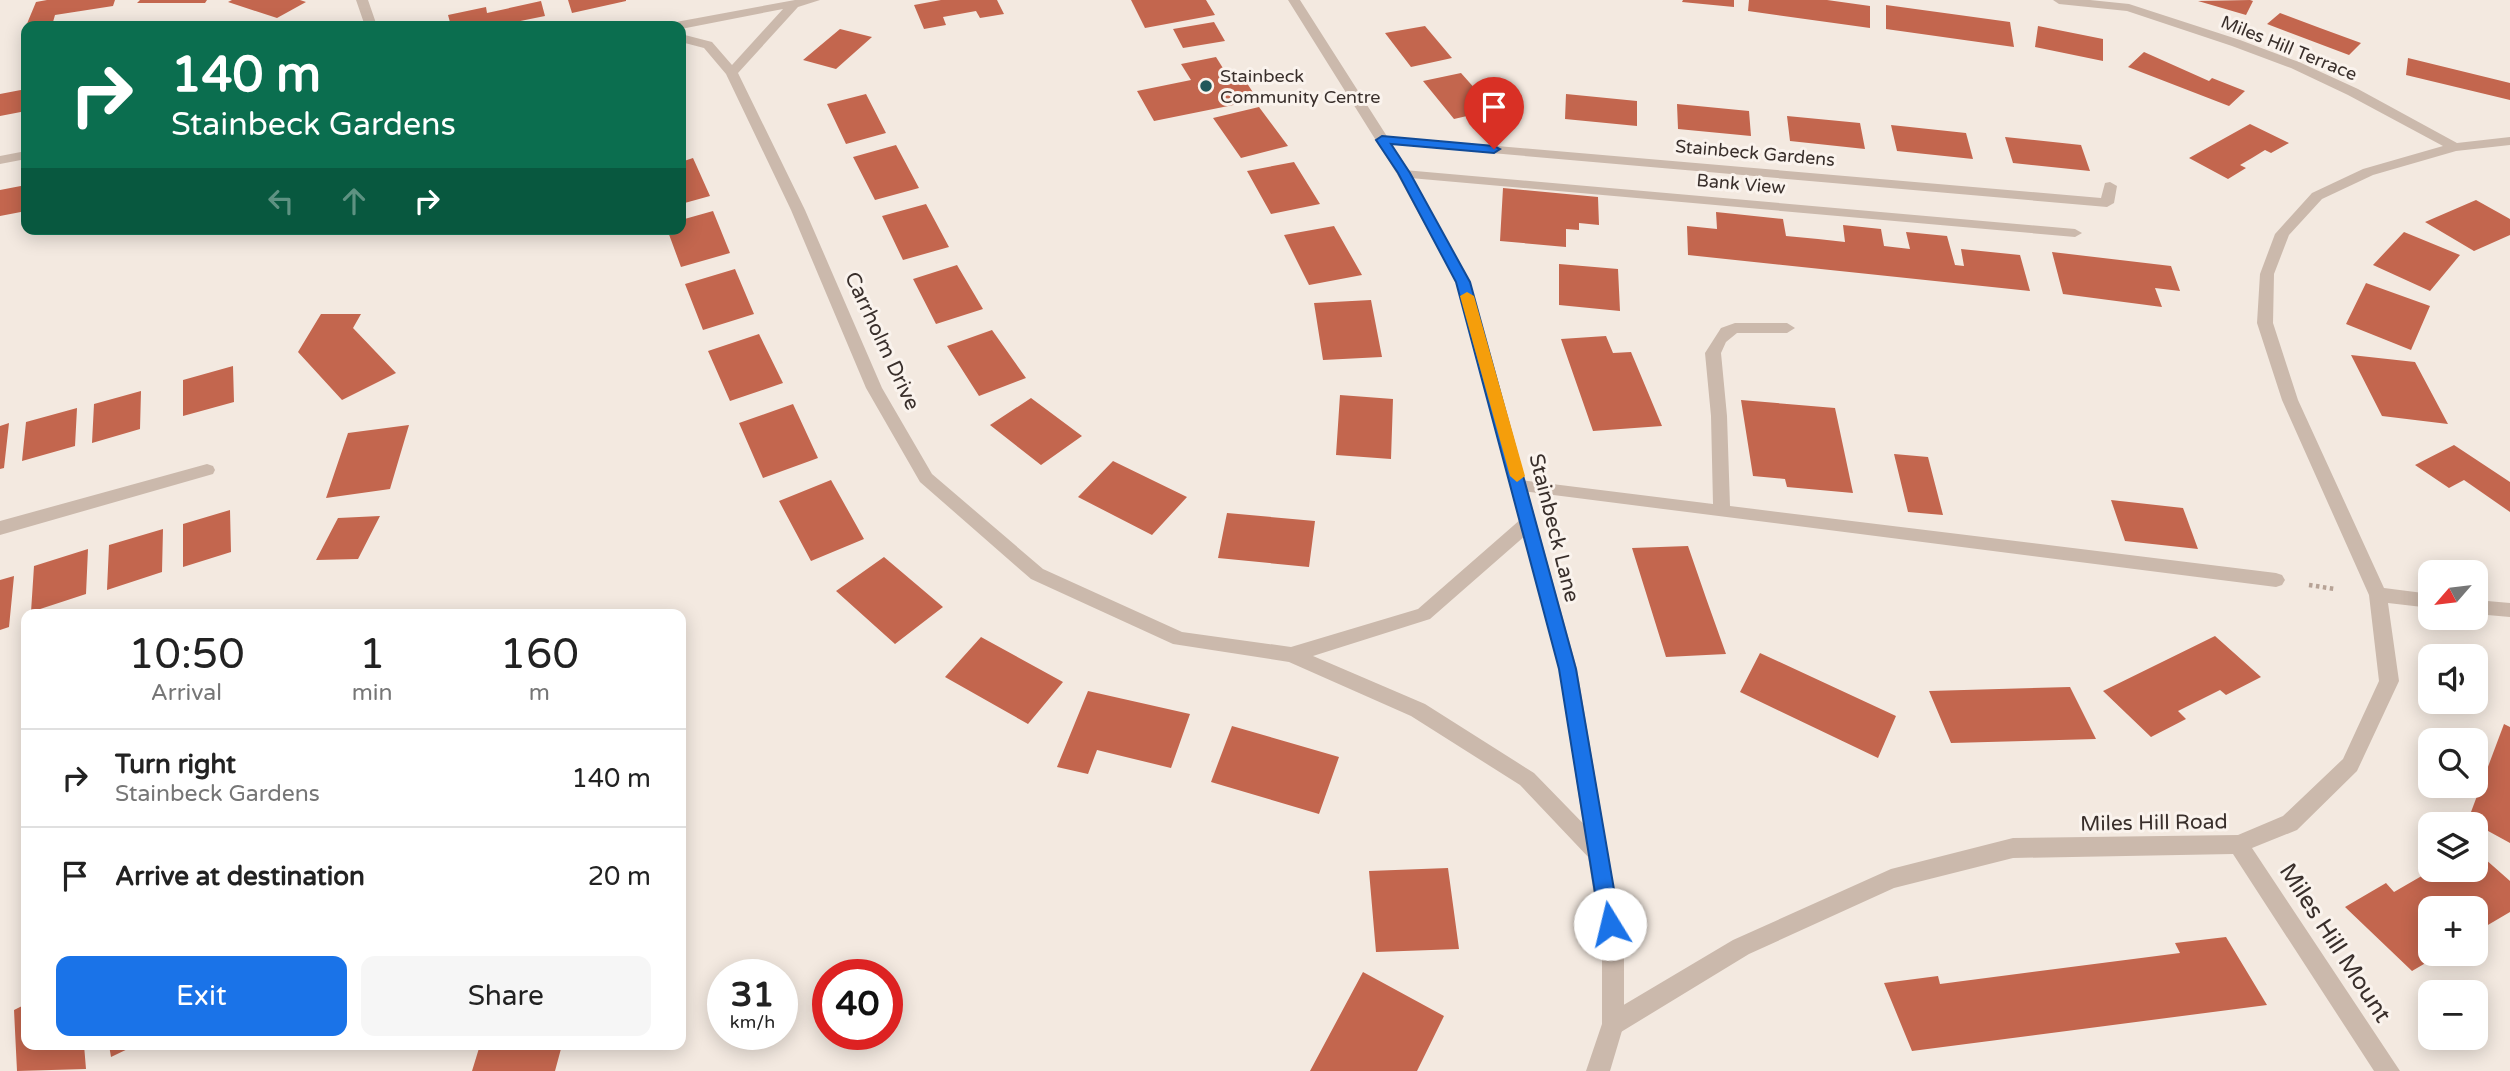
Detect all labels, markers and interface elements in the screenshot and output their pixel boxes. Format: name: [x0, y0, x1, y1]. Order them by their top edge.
street label: Miles Hill Terrace: [2218, 11, 2360, 85]
text: 140 m: [171, 46, 321, 105]
icon: right: [56, 49, 147, 140]
place label: Stainbeck Community Centre: [1220, 65, 1381, 108]
pin: [1464, 77, 1524, 149]
marker: Stainbeck Community Centre: [1198, 78, 1214, 94]
icon: arrive: [1475, 88, 1513, 126]
text: Stainbeck Gardens: [171, 106, 456, 144]
street label: Stainbeck Gardens: [1674, 135, 1836, 171]
street label: Bank View: [1696, 169, 1786, 199]
icon: left: [262, 182, 300, 220]
icon: ahead: [335, 182, 373, 220]
icon: right: [408, 182, 446, 220]
street label: Carrholm Drive: [839, 268, 925, 414]
street label: Stainbeck Lane: [1523, 451, 1585, 605]
north arrow: [2418, 560, 2488, 630]
map controls: [2418, 560, 2488, 1050]
text: 10:50: [128, 629, 245, 680]
text: 1: [359, 629, 385, 680]
text: 160: [500, 629, 579, 680]
button: sound: [2418, 644, 2488, 714]
text: Arrival: [151, 679, 222, 707]
text: min: [352, 679, 393, 707]
text: m: [529, 679, 550, 707]
button: search: [2418, 728, 2488, 798]
text: Turn right: [115, 749, 236, 780]
icon: right: [56, 759, 94, 797]
text: 140 m: [571, 763, 651, 794]
text: Stainbeck Gardens: [115, 780, 320, 808]
street label: Miles Hill Road: [2080, 809, 2228, 837]
button: layers: [2418, 812, 2488, 882]
icon: arrive: [56, 857, 94, 895]
street label: Miles Hill Mount: [2273, 858, 2397, 1028]
text: Arrive at destination: [115, 861, 365, 892]
text: 20 m: [588, 861, 651, 892]
position arrow: [1573, 887, 1647, 961]
button: +: [2418, 896, 2488, 966]
button: Exit: [56, 956, 347, 1036]
button: Share: [361, 956, 651, 1036]
speed limit sign: 40: [812, 959, 903, 1050]
text: 31: [731, 974, 774, 1016]
button: −: [2418, 980, 2488, 1050]
text: km/h: [730, 1011, 775, 1033]

